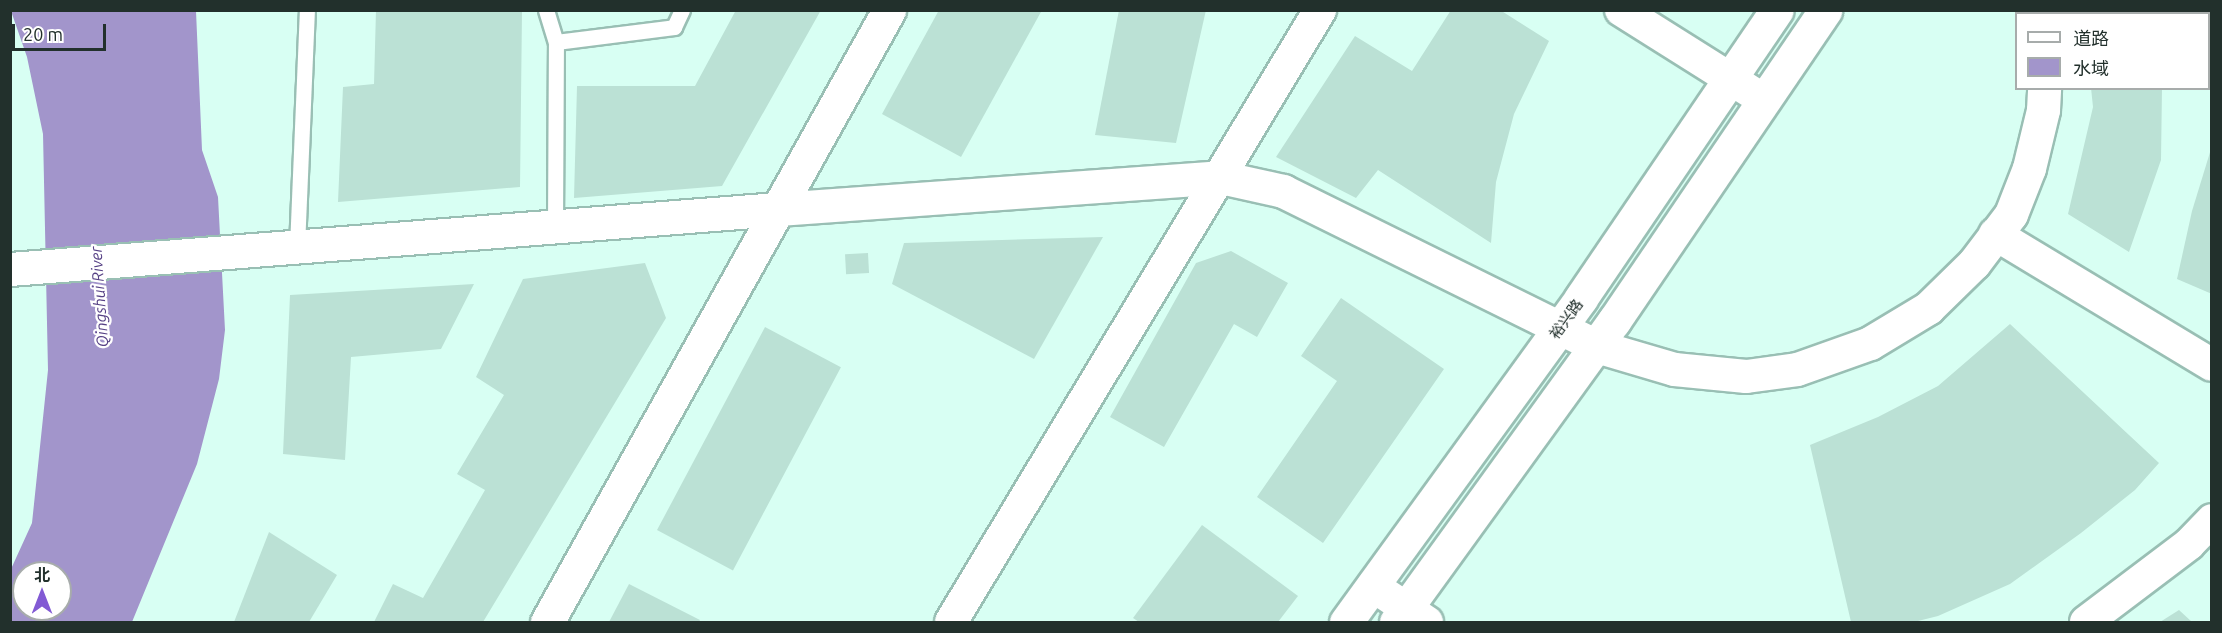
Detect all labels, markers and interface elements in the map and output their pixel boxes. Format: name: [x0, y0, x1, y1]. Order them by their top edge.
scale bar: [15, 12, 110, 50]
legend: [2015, 12, 2210, 90]
text: 20 m: [23, 24, 63, 44]
text: 道路: [2073, 28, 2109, 48]
text: 水域: [2073, 58, 2109, 78]
water label: Qingshui River: [86, 246, 112, 348]
street label: 裕兴路: [1545, 296, 1587, 342]
north arrow: [12, 561, 72, 621]
text: 北: [34, 566, 50, 584]

